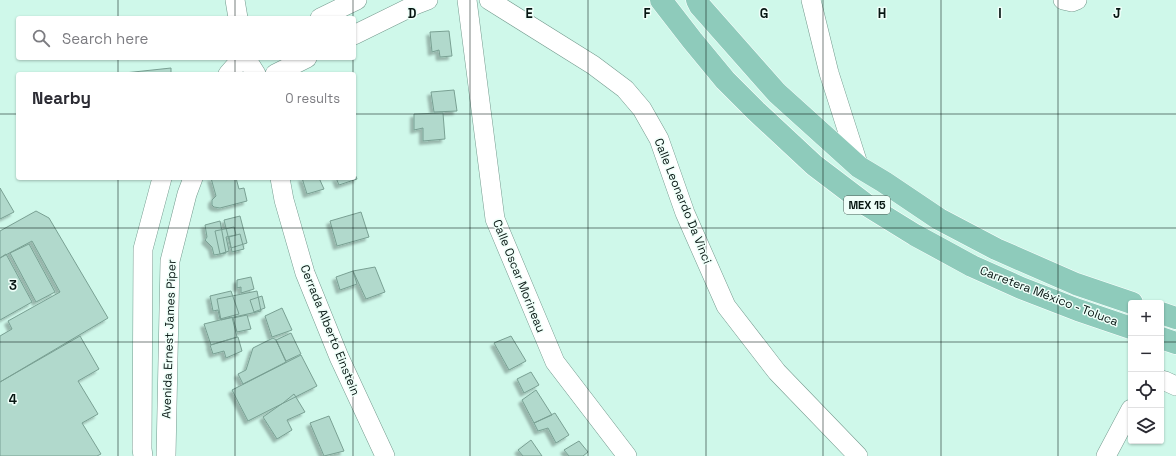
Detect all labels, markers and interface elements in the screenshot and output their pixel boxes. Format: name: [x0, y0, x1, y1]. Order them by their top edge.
text: D: [408, 5, 417, 22]
text: E: [525, 5, 533, 22]
text: F: [644, 5, 651, 22]
text: G: [760, 5, 768, 22]
text: H: [878, 5, 886, 22]
text: I: [998, 5, 1002, 22]
text: J: [1113, 5, 1121, 22]
search box: [16, 16, 356, 60]
icon: search: [30, 27, 52, 49]
text: Search here: [62, 29, 148, 48]
text: Nearby: [32, 87, 91, 109]
text: 0 results: [285, 90, 340, 107]
street label: Calle Leonardo Da Vinci: [650, 136, 716, 266]
road number: MEX 15: [844, 196, 890, 214]
street label: Calle Oscar Morineau: [489, 217, 549, 335]
street label: Avenida Ernest James Piper: [158, 259, 180, 419]
street label: Cerrada Alberto Einstein: [296, 262, 364, 398]
street label: Carretera México - Toluca: [978, 262, 1121, 330]
text: 3: [9, 277, 17, 294]
map controls: [1128, 300, 1164, 444]
button: +: [1128, 300, 1164, 336]
button: −: [1128, 336, 1164, 372]
button: locate: [1128, 372, 1164, 408]
text: 4: [9, 391, 17, 408]
button: layers: [1128, 408, 1164, 444]

